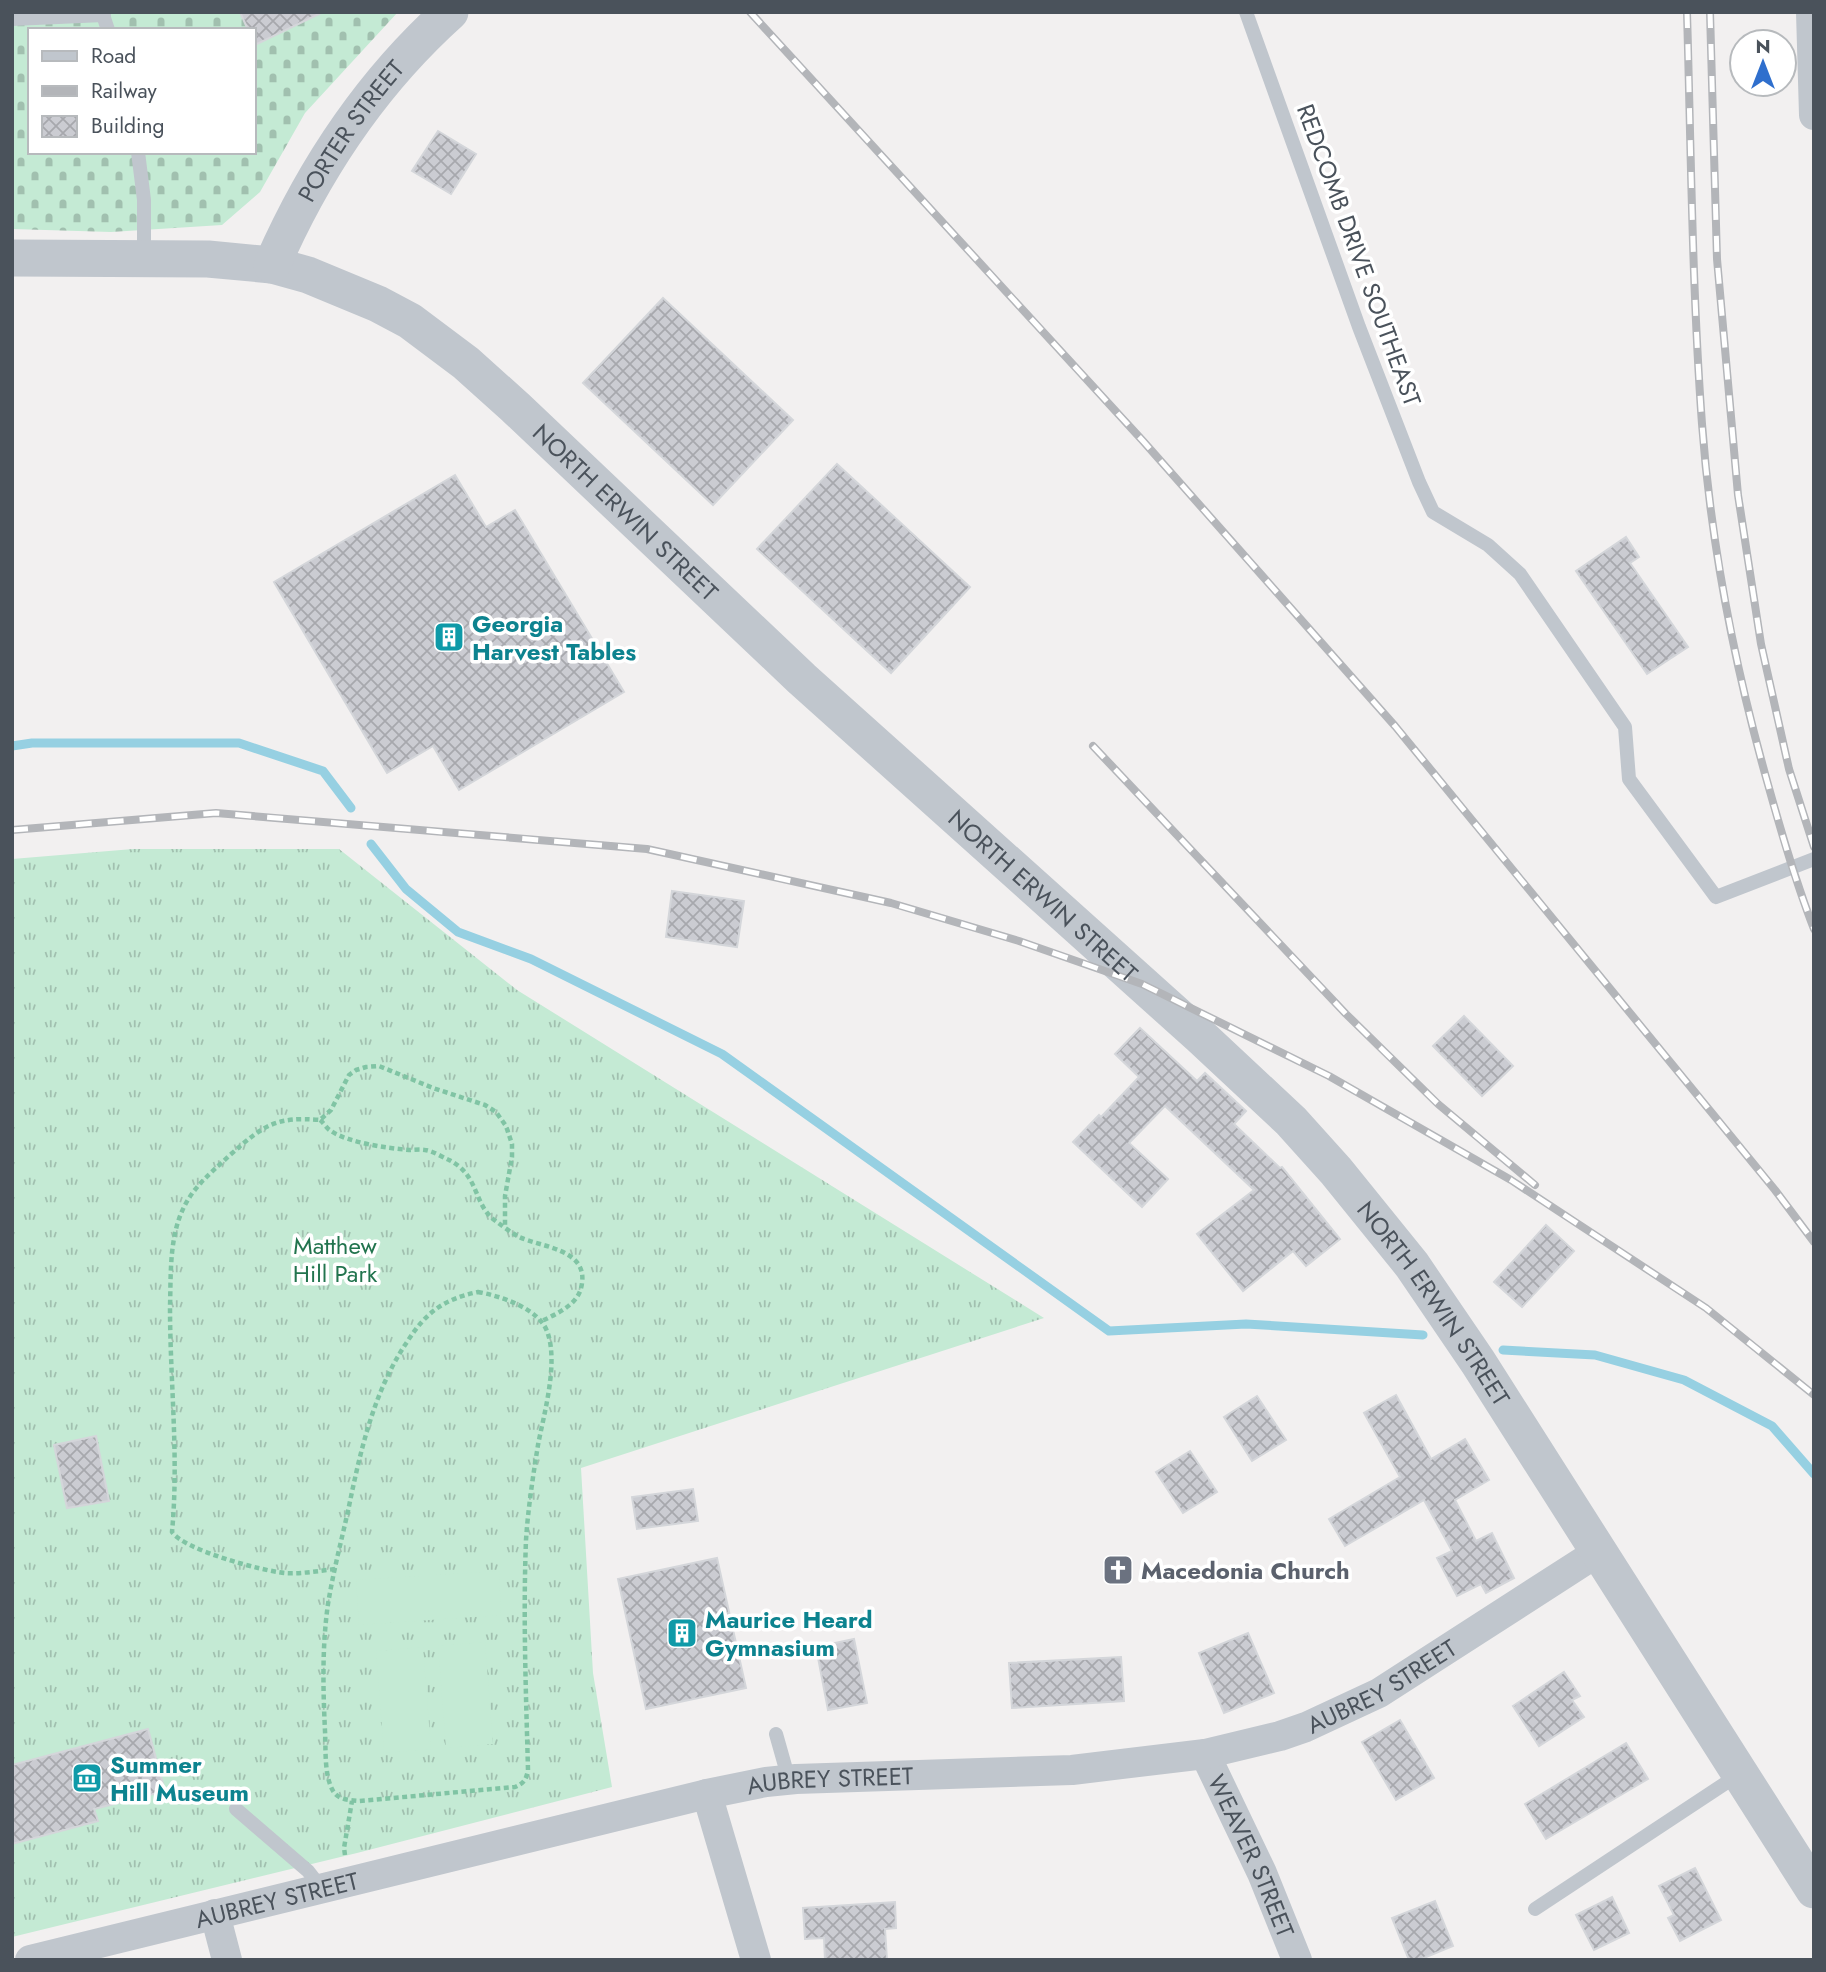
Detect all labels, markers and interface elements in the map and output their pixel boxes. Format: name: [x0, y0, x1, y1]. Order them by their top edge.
legend: [28, 28, 256, 154]
north arrow: [1728, 28, 1798, 98]
text: N: [1755, 33, 1771, 60]
text: Road: [91, 41, 136, 71]
street label: PORTER STREET: [289, 52, 412, 208]
text: Railway: [91, 76, 157, 106]
street label: REDCOMB DRIVE SOUTHEAST: [1288, 99, 1430, 411]
text: Building: [91, 111, 164, 141]
street label: NORTH ERWIN STREET: [525, 415, 726, 609]
place label: Georgia Harvest Tables: [472, 606, 636, 669]
building icon: Georgia Harvest Tables: [432, 620, 466, 654]
street label: NORTH ERWIN STREET: [941, 801, 1146, 990]
street label: NORTH ERWIN STREET: [1349, 1193, 1519, 1412]
park label: Matthew Hill Park: [293, 1228, 378, 1291]
church icon: Macedonia Church: [1101, 1553, 1135, 1587]
place label: Macedonia Church: [1141, 1553, 1350, 1588]
place label: Maurice Heard Gymnasium: [705, 1602, 873, 1665]
building icon: Maurice Heard Gymnasium: [665, 1616, 699, 1650]
street label: AUBREY STREET: [1301, 1630, 1463, 1742]
place label: Summer Hill Museum: [110, 1747, 249, 1810]
street label: AUBREY STREET: [743, 1758, 914, 1803]
museum icon: Summer Hill Museum: [70, 1761, 104, 1795]
street label: WEAVER STREET: [1200, 1768, 1304, 1942]
street label: AUBREY STREET: [191, 1863, 362, 1936]

